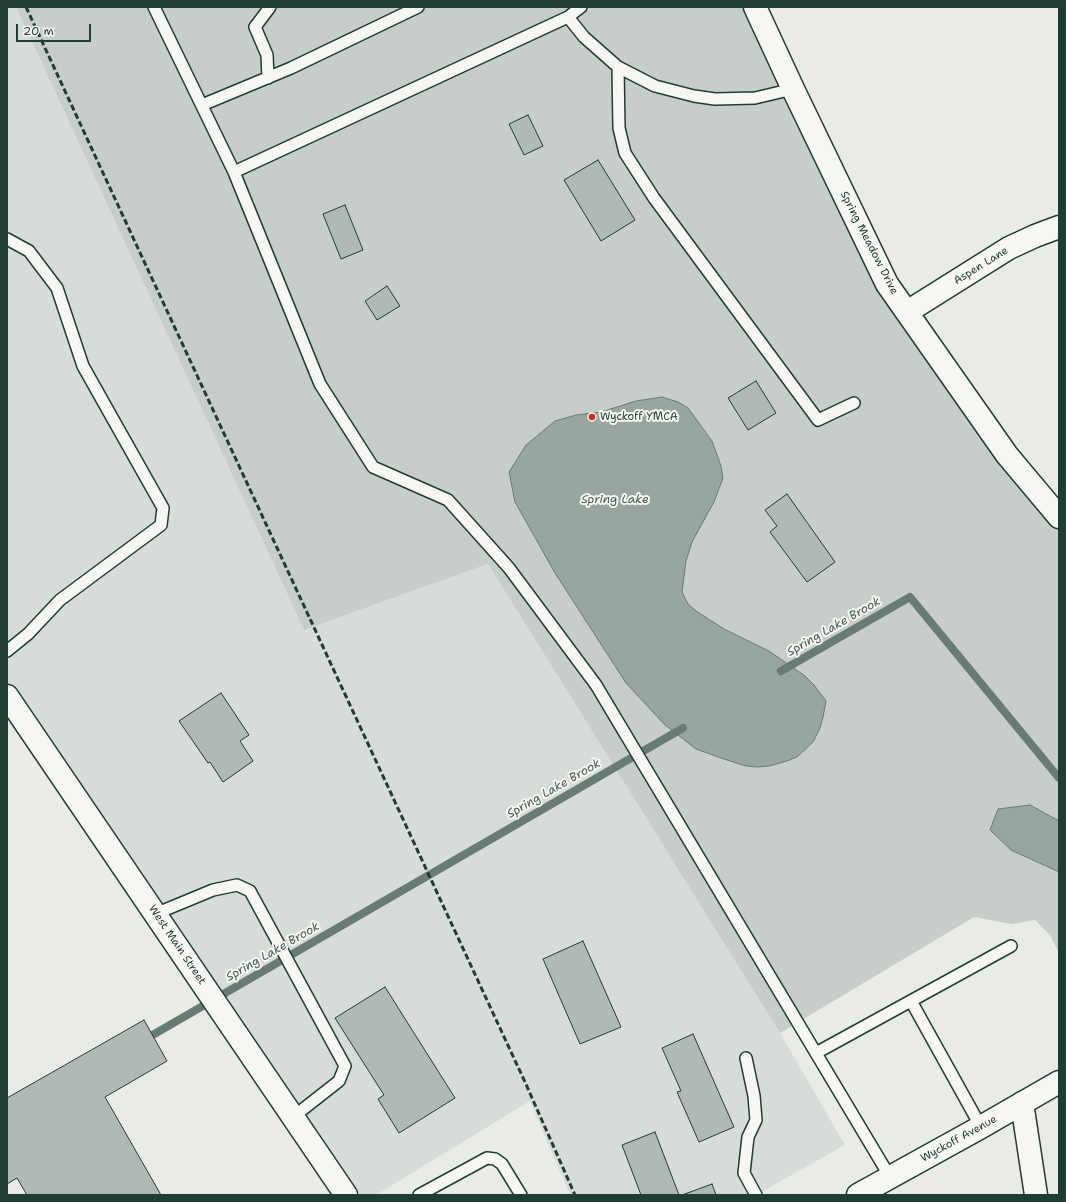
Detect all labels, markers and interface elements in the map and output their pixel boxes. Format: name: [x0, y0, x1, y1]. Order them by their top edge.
scale bar: [18, 16, 93, 42]
text: 20 m: [23, 23, 54, 39]
street label: Spring Meadow Drive: [837, 189, 901, 297]
street label: Aspen Lane: [951, 244, 1011, 288]
place label: Wyckoff YMCA: [600, 410, 678, 424]
marker: Wyckoff YMCA: [587, 412, 597, 422]
water label: Spring Lake: [581, 493, 649, 507]
water label: Spring Lake Brook: [785, 594, 883, 660]
water label: Spring Lake Brook: [505, 756, 603, 822]
street label: West Main Street: [145, 903, 209, 987]
water label: Spring Lake Brook: [224, 919, 322, 985]
street label: Wyckoff Avenue: [919, 1113, 999, 1165]

